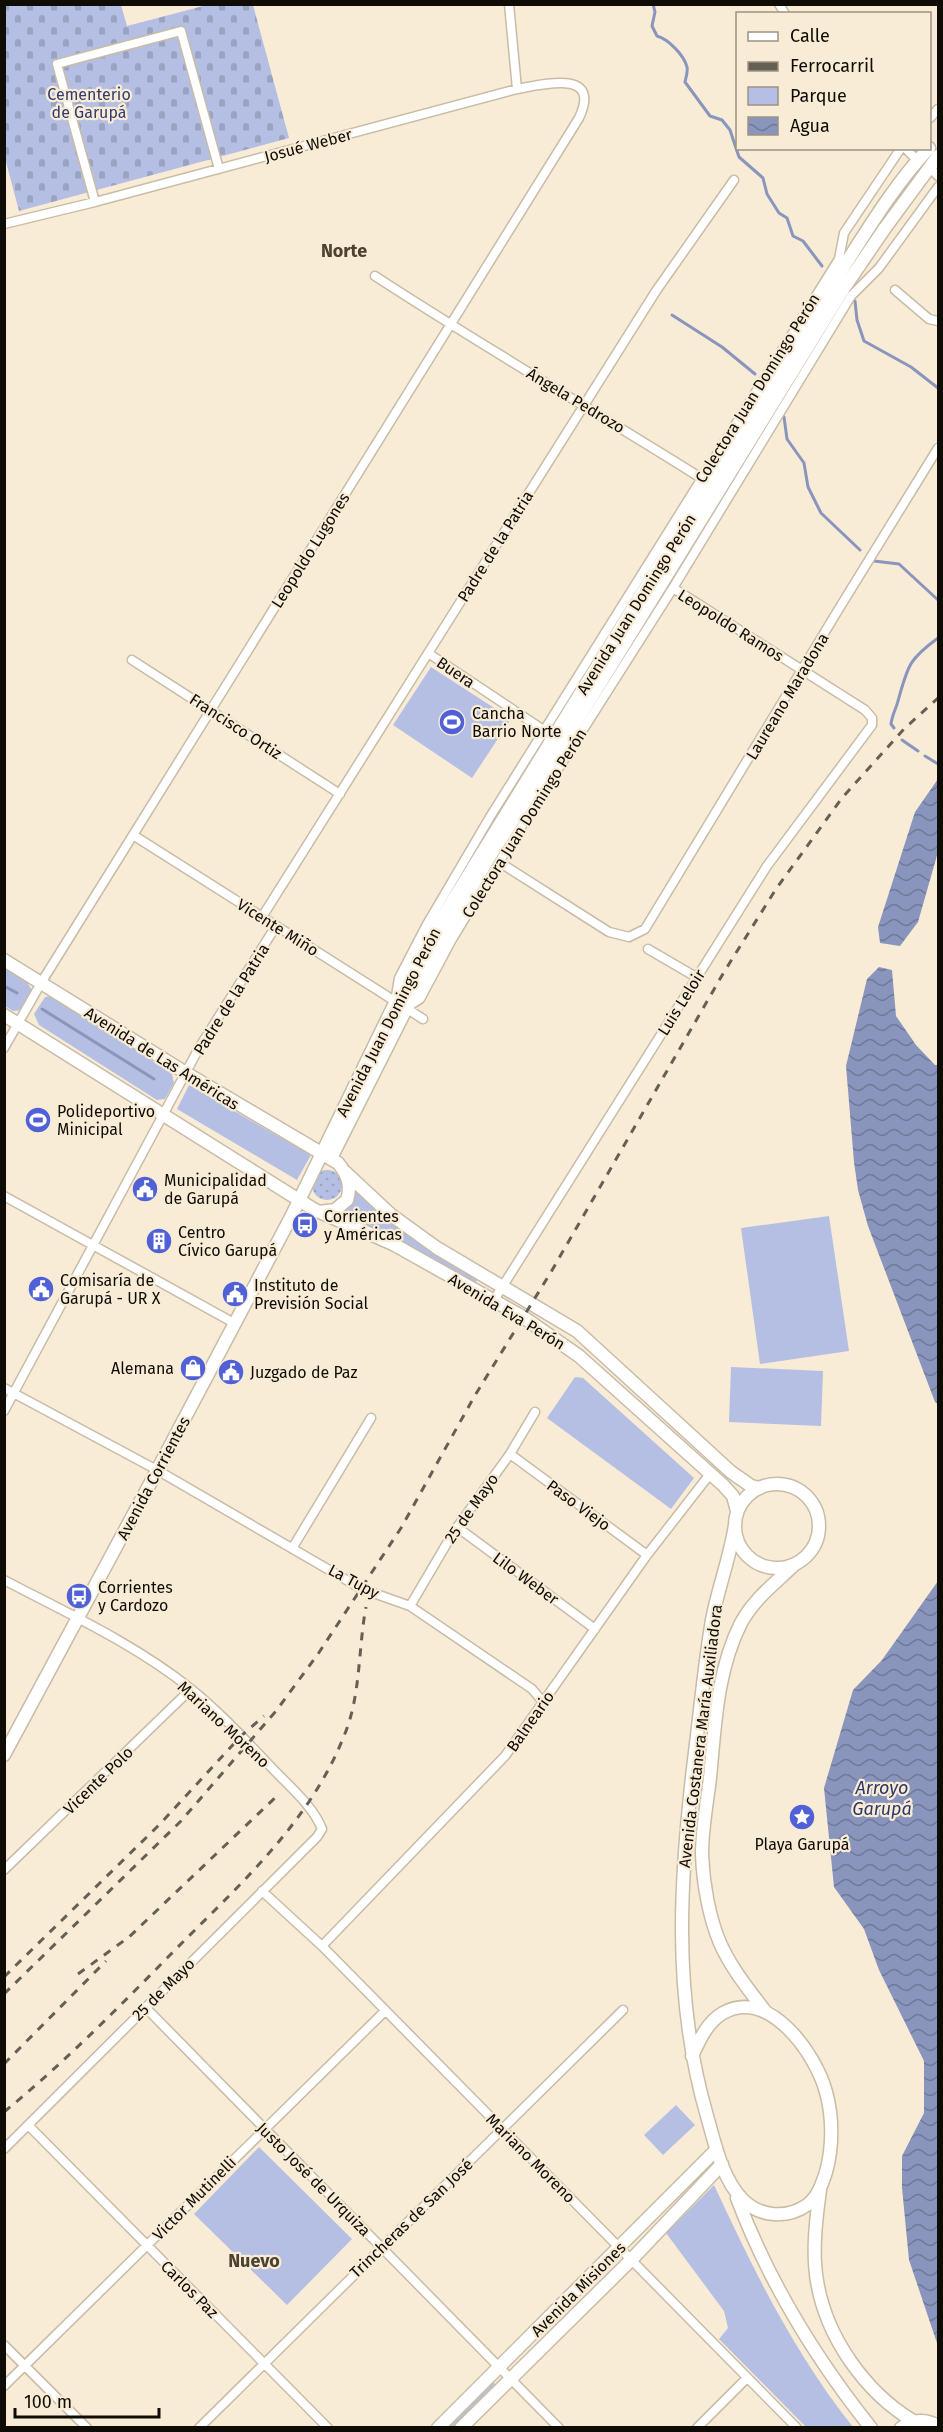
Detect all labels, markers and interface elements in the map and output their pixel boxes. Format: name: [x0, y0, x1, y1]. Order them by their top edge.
legend: [736, 12, 931, 150]
text: Calle: [790, 25, 830, 47]
text: Ferrocarril: [790, 55, 874, 77]
park label: Cementerio de Garupá: [47, 85, 131, 122]
text: Parque: [790, 85, 847, 107]
text: Agua: [790, 115, 830, 137]
street label: Josué Weber: [262, 124, 355, 166]
district label: Norte: [321, 240, 367, 262]
street label: Colectora Juan Domingo Perón: [691, 290, 824, 486]
street label: Ángela Pedrozo: [523, 363, 629, 437]
street label: Padre de la Patria: [454, 487, 537, 605]
street label: Leopoldo Lugones: [267, 489, 354, 611]
street label: Avenida Juan Domingo Perón: [573, 510, 700, 698]
street label: Leopoldo Ramos: [674, 585, 787, 666]
street label: Laureano Maradona: [742, 630, 833, 763]
street label: Buera: [433, 653, 478, 692]
street label: Francisco Ortiz: [186, 690, 285, 763]
place label: Cancha Barrio Norte: [472, 704, 562, 741]
sports icon: Cancha Barrio Norte: [437, 707, 467, 737]
street label: Colectora Juan Domingo Perón: [458, 725, 591, 921]
street label: Vicente Miño: [233, 895, 322, 960]
street label: Avenida Juan Domingo Perón: [332, 925, 444, 1120]
street label: Padre de la Patria: [190, 940, 273, 1058]
street label: Luis Leloir: [654, 965, 710, 1039]
street label: Avenida de Las Américas: [81, 1003, 242, 1114]
place label: Polideportivo Minicipal: [57, 1102, 155, 1139]
sports icon: Polideportivo Minicipal: [23, 1105, 53, 1135]
place label: Municipalidad de Garupá: [164, 1171, 267, 1208]
public building icon: Municipalidad de Garupá: [130, 1174, 160, 1204]
place label: Corrientes y Américas: [324, 1207, 402, 1244]
bus stop icon: Corrientes y Américas: [290, 1210, 320, 1240]
place label: Centro Cívico Garupá: [178, 1223, 277, 1260]
building icon: Centro Cívico Garupá: [144, 1226, 174, 1256]
street label: Avenida Eva Perón: [445, 1269, 569, 1354]
place label: Comisaría de Garupá - UR X: [60, 1271, 161, 1308]
public building icon: Comisaría de Garupá - UR X: [26, 1274, 56, 1304]
place label: Instituto de Previsión Social: [254, 1276, 368, 1313]
public building icon: Instituto de Previsión Social: [220, 1279, 250, 1309]
shop icon: Alemana: [178, 1353, 208, 1383]
public building icon: Juzgado de Paz: [216, 1357, 246, 1387]
place label: Alemana: [111, 1359, 174, 1378]
place label: Juzgado de Paz: [250, 1363, 358, 1382]
street label: Avenida Corrientes: [113, 1413, 194, 1543]
street label: 25 de Mayo: [440, 1470, 502, 1547]
street label: Paso Viejo: [543, 1476, 614, 1535]
street label: Lilo Weber: [489, 1548, 563, 1609]
street label: La Tupy: [325, 1560, 383, 1603]
place label: Corrientes y Cardozo: [98, 1578, 173, 1615]
bus stop icon: Corrientes y Cardozo: [64, 1581, 94, 1611]
street label: Avenida Costanera María Auxiliadora: [675, 1603, 726, 1869]
street label: Mariano Moreno: [174, 1677, 273, 1772]
street label: Balneario: [503, 1687, 558, 1755]
street label: Vicente Polo: [60, 1742, 137, 1818]
water label: Arroyo Garupá: [852, 1777, 912, 1820]
place icon: Playa Garupá: [787, 1802, 817, 1832]
place label: Playa Garupá: [754, 1835, 850, 1854]
street label: 25 de Mayo: [128, 1954, 199, 2025]
street label: Mariano Moreno: [482, 2110, 579, 2207]
street label: Justo José de Urquiza: [253, 2119, 374, 2240]
street label: Victor Mutinelli: [149, 2153, 240, 2244]
street label: Trincheras de San José: [346, 2155, 477, 2282]
street label: Avenida Misiones: [527, 2238, 630, 2341]
district label: Nuevo: [228, 2250, 280, 2272]
street label: Carlos Paz: [157, 2257, 222, 2322]
scale bar: [15, 2381, 159, 2419]
text: 100 m: [24, 2391, 72, 2413]

